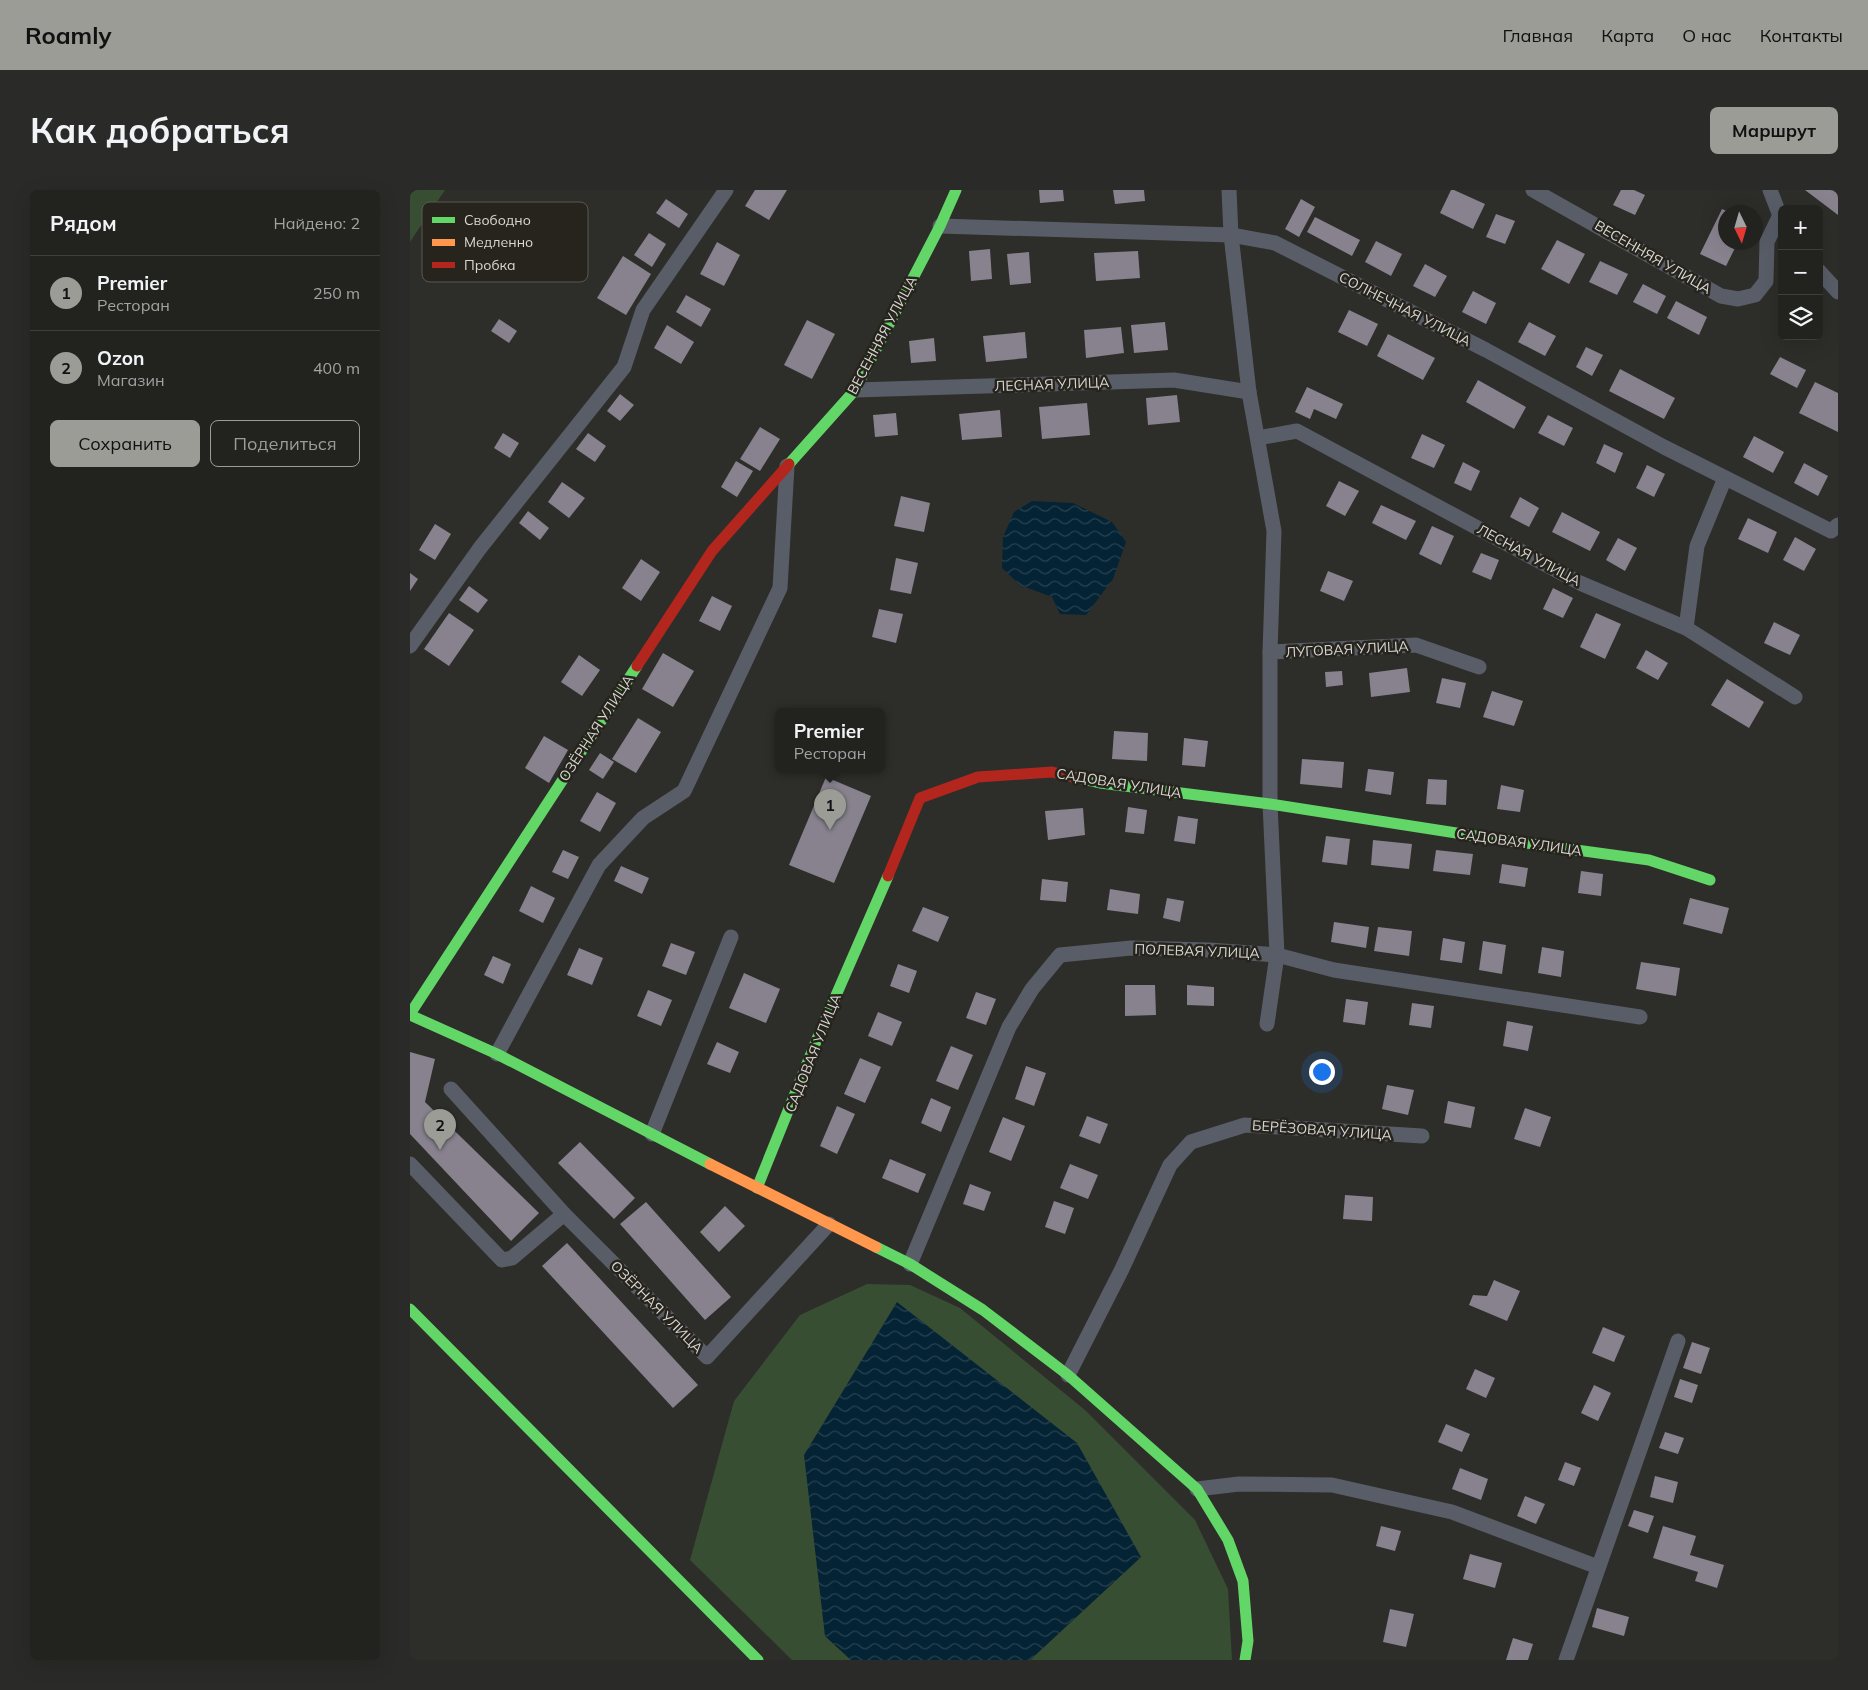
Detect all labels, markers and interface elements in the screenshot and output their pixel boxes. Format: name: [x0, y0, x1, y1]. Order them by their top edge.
text: Roamly: [25, 20, 112, 50]
text: Главная: [1503, 24, 1573, 47]
text: Карта: [1601, 24, 1654, 47]
text: О нас: [1682, 24, 1732, 47]
text: Контакты: [1760, 24, 1843, 47]
button: Маршрут: [1710, 107, 1838, 154]
text: Как добраться: [30, 108, 290, 152]
legend: [422, 202, 588, 282]
north arrow: [1718, 205, 1763, 250]
map controls: [1778, 205, 1823, 340]
button: +: [1778, 205, 1823, 250]
text: Рядом: [50, 210, 117, 236]
text: Свободно: [464, 211, 531, 229]
text: Найдено: 2: [274, 213, 360, 233]
street label: ВЕСЕННЯЯ УЛИЦА: [1591, 216, 1715, 298]
text: Медленно: [464, 233, 533, 251]
button: −: [1778, 250, 1823, 295]
text: Пробка: [464, 256, 516, 274]
street label: СОЛНЕЧНАЯ УЛИЦА: [1336, 268, 1475, 350]
text: Premier: [97, 271, 167, 295]
street label: ВЕСЕННЯЯ УЛИЦА: [843, 272, 921, 397]
text: 1: [61, 283, 71, 303]
text: 250 m: [313, 283, 360, 303]
text: Ресторан: [97, 295, 170, 315]
button: layers: [1778, 295, 1823, 340]
text: Ozon: [97, 346, 144, 370]
text: 2: [61, 358, 71, 378]
text: 400 m: [313, 358, 360, 378]
text: Магазин: [97, 370, 165, 390]
street label: ЛЕСНАЯ УЛИЦА: [994, 373, 1110, 395]
button: Сохранить: [50, 420, 200, 467]
button: Поделиться: [210, 420, 360, 467]
street label: ЛЕСНАЯ УЛИЦА: [1474, 520, 1584, 590]
street label: ЛУГОВАЯ УЛИЦА: [1285, 637, 1410, 661]
street label: ОЗЁРНАЯ УЛИЦА: [555, 671, 638, 785]
popup: [775, 708, 885, 773]
text: Premier: [794, 719, 864, 743]
text: Ресторан: [794, 743, 866, 763]
street label: САДОВАЯ УЛИЦА: [1055, 764, 1184, 802]
pin: 1: [814, 789, 846, 830]
street label: САДОВАЯ УЛИЦА: [1455, 824, 1584, 860]
street label: ПОЛЕВАЯ УЛИЦА: [1134, 940, 1261, 962]
street label: САДОВАЯ УЛИЦА: [781, 990, 845, 1115]
your location: [1309, 1059, 1335, 1085]
pin: 2: [424, 1109, 456, 1150]
street label: БЕРЁЗОВАЯ УЛИЦА: [1252, 1116, 1393, 1144]
street label: ОЗЁРНАЯ УЛИЦА: [607, 1257, 708, 1358]

